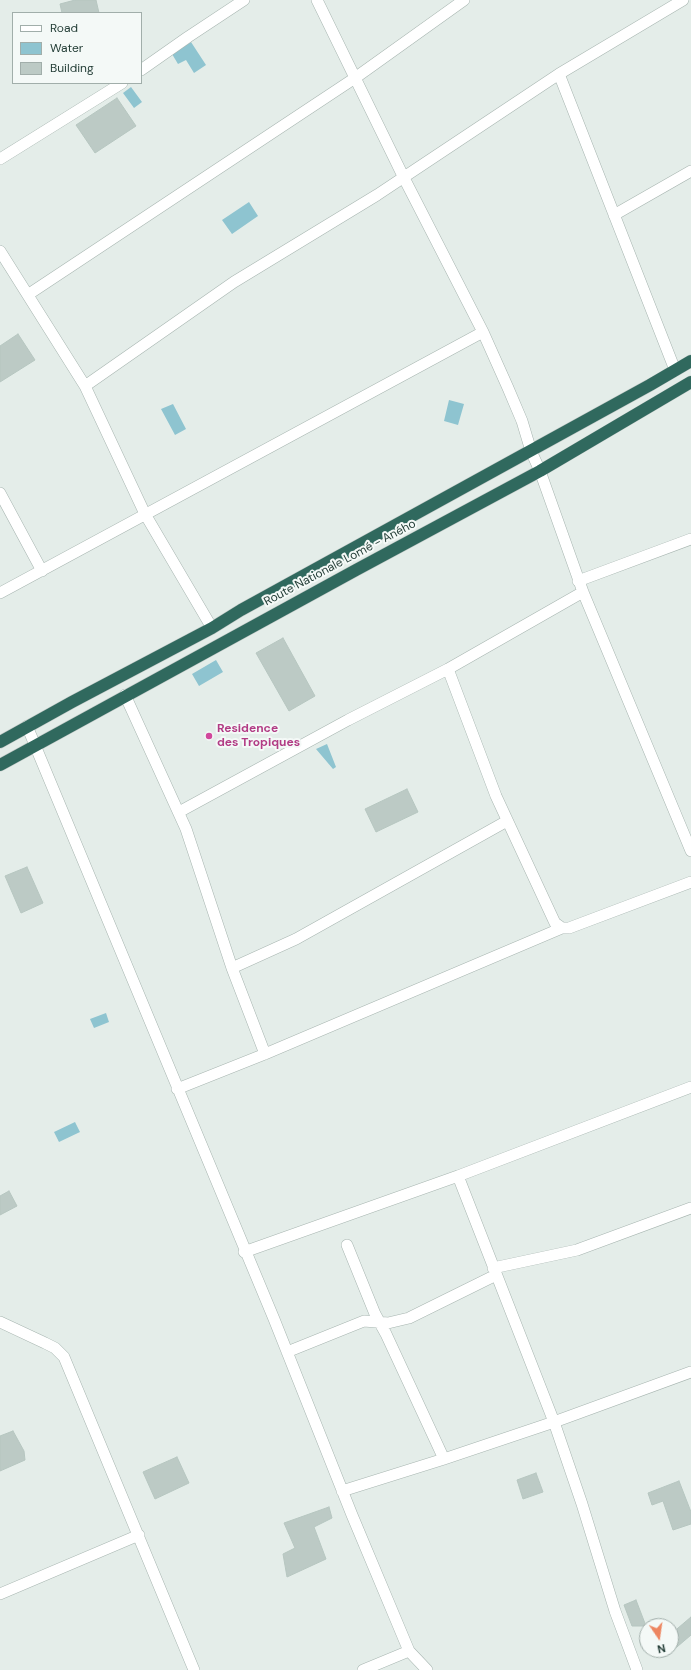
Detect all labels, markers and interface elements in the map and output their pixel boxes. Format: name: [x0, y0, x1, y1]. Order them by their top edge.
legend: [12, 12, 142, 84]
text: Road: [50, 20, 78, 36]
text: Water: [50, 40, 83, 56]
text: Building: [50, 60, 94, 76]
street label: Route Nationale Lomé - Aného: [262, 517, 418, 609]
place label: Residence des Tropiques: [217, 722, 300, 750]
marker: Residence des Tropiques: [204, 731, 214, 741]
north arrow: [639, 1618, 679, 1658]
text: N: [656, 1641, 667, 1656]

